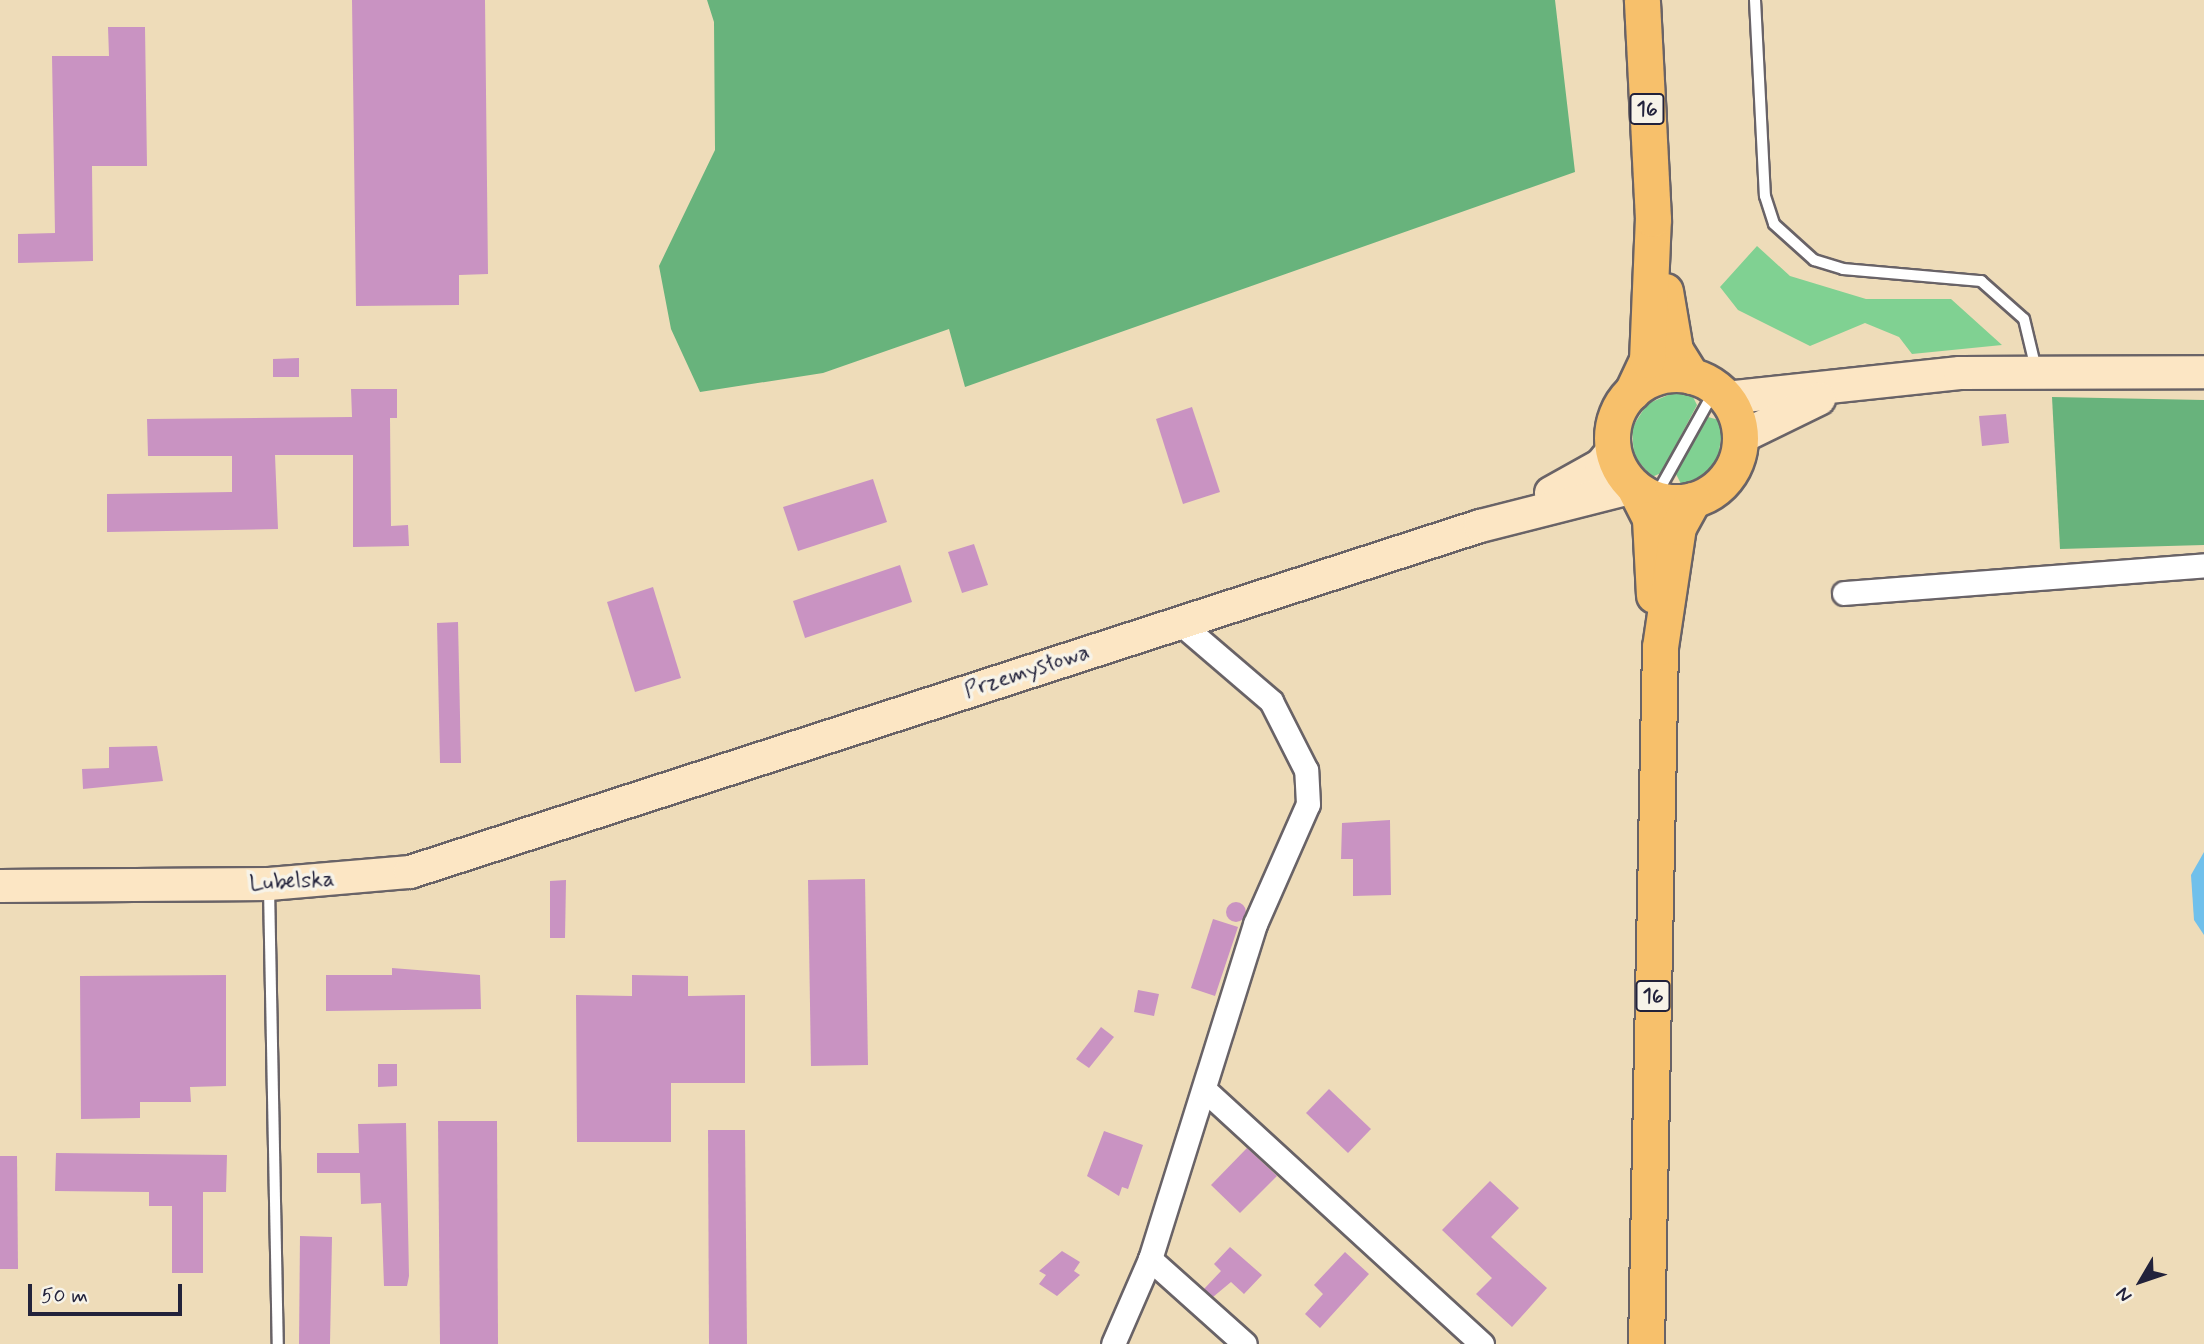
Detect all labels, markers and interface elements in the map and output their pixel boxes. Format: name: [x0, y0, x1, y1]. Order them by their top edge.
road number: 16: [1630, 92, 1664, 126]
street label: Przemysłowa: [961, 639, 1093, 705]
street label: Lubelska: [249, 866, 335, 898]
road number: 16: [1636, 978, 1670, 1014]
north arrow: [2106, 1246, 2176, 1316]
scale bar: [32, 1270, 186, 1314]
text: 50 m: [41, 1282, 88, 1310]
text: N: [2111, 1282, 2138, 1307]

